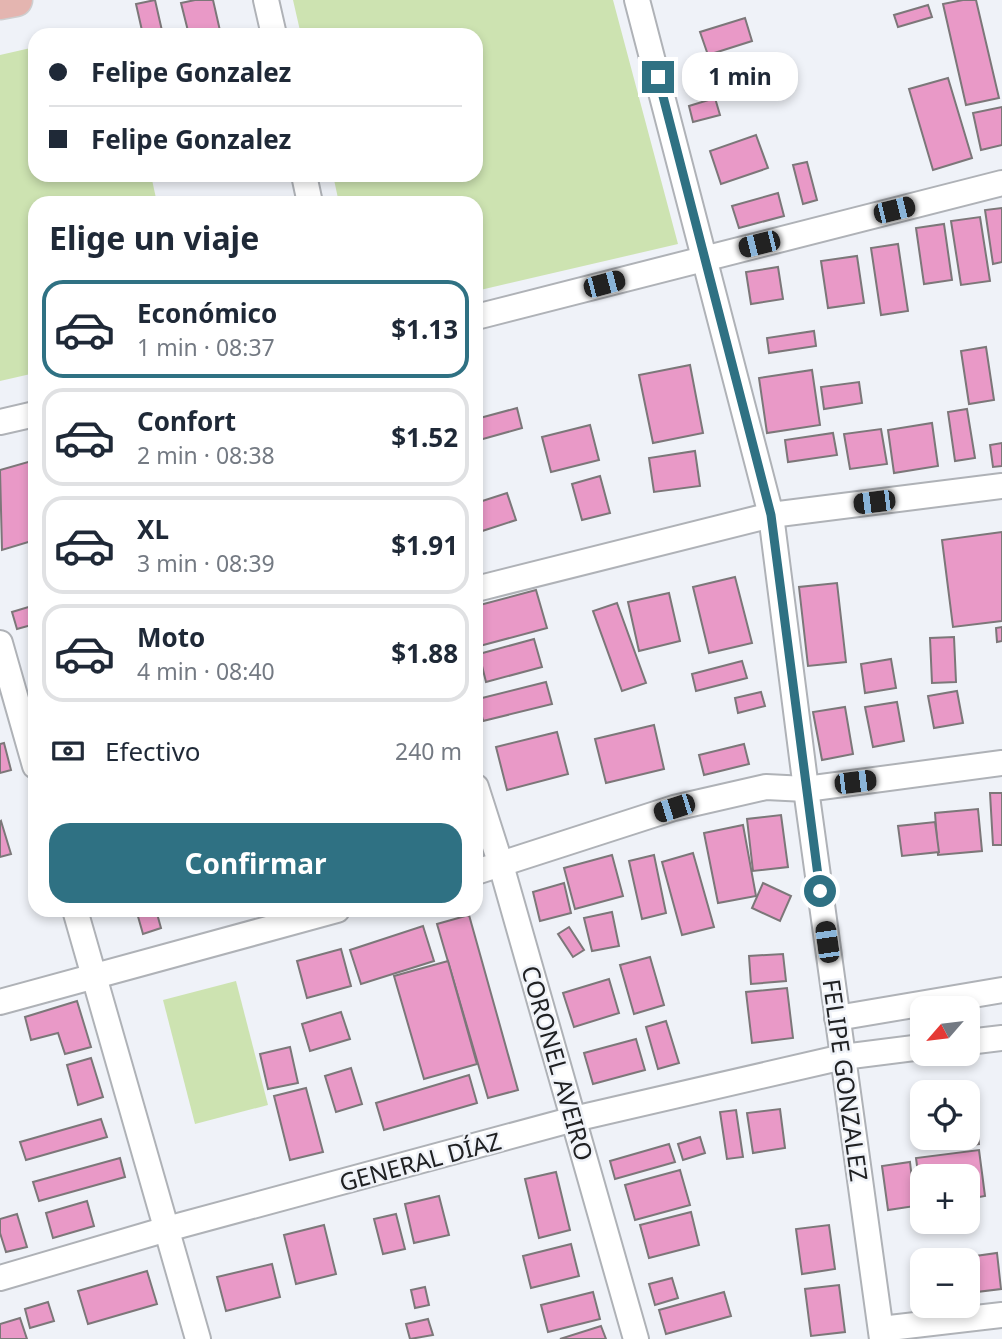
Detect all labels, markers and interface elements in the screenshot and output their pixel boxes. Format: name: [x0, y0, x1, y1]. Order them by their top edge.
callout: 1 min: [682, 52, 798, 102]
text: Felipe Gonzalez: [91, 54, 291, 90]
text: 1 min: [708, 60, 772, 92]
route end: [642, 61, 674, 93]
text: Felipe Gonzalez: [91, 121, 291, 157]
car: [872, 195, 917, 225]
text: Elige un viaje: [49, 216, 259, 259]
car: [737, 229, 782, 259]
car: [581, 268, 628, 300]
text: Económico: [137, 295, 277, 331]
icon: car: [53, 298, 116, 361]
text: $1.13: [391, 311, 458, 347]
text: 1 min · 08:37: [137, 331, 275, 363]
text: Confort: [137, 403, 236, 439]
icon: car: [53, 406, 116, 469]
text: $1.52: [391, 419, 458, 455]
text: 2 min · 08:38: [137, 439, 275, 471]
car: [852, 489, 897, 515]
text: XL: [137, 511, 169, 547]
icon: car: [53, 514, 116, 577]
text: $1.91: [391, 527, 458, 563]
text: 3 min · 08:39: [137, 547, 275, 579]
text: Moto: [137, 619, 205, 655]
icon: car: [53, 622, 116, 685]
text: $1.88: [391, 635, 458, 671]
text: 4 min · 08:40: [137, 655, 275, 687]
icon: cash: [49, 732, 87, 770]
text: Efectivo: [105, 733, 201, 769]
text: 240 m: [395, 735, 462, 767]
car: [833, 769, 878, 795]
car: [651, 792, 698, 824]
button: Confirmar: [49, 823, 462, 903]
route start: [804, 875, 836, 907]
car: [814, 920, 841, 964]
street label: CORONEL AVEIRO: [514, 962, 602, 1164]
street label: FELIPE GONZALEZ: [815, 977, 877, 1183]
north arrow: [910, 996, 980, 1066]
map controls: [910, 996, 980, 1318]
button: locate: [910, 1080, 980, 1150]
street label: GENERAL DÍAZ: [335, 1124, 505, 1198]
button: +: [910, 1164, 980, 1234]
button: −: [910, 1248, 980, 1318]

